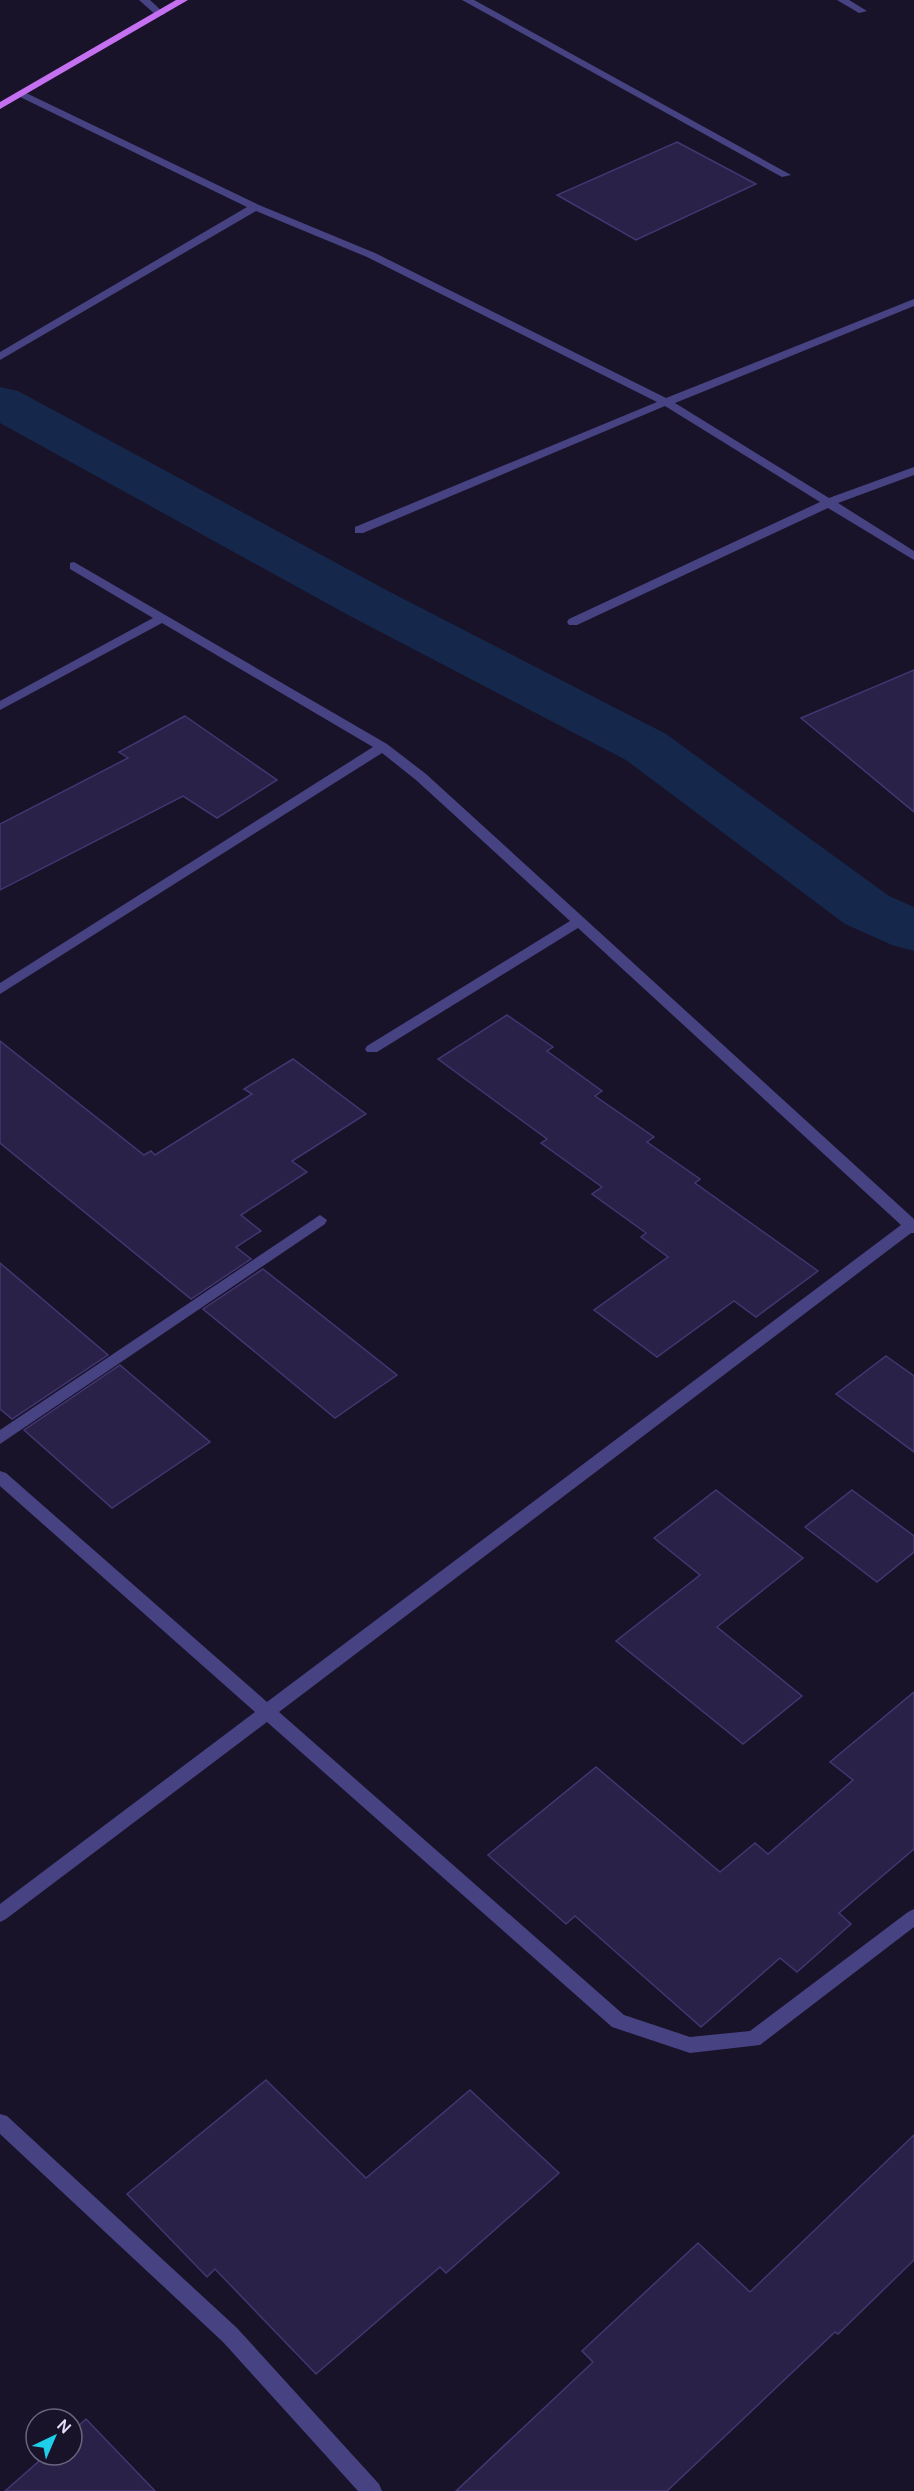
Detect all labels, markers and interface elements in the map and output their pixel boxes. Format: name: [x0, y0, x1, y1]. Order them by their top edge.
north arrow: [24, 2407, 84, 2467]
text: N: [53, 2414, 76, 2438]

